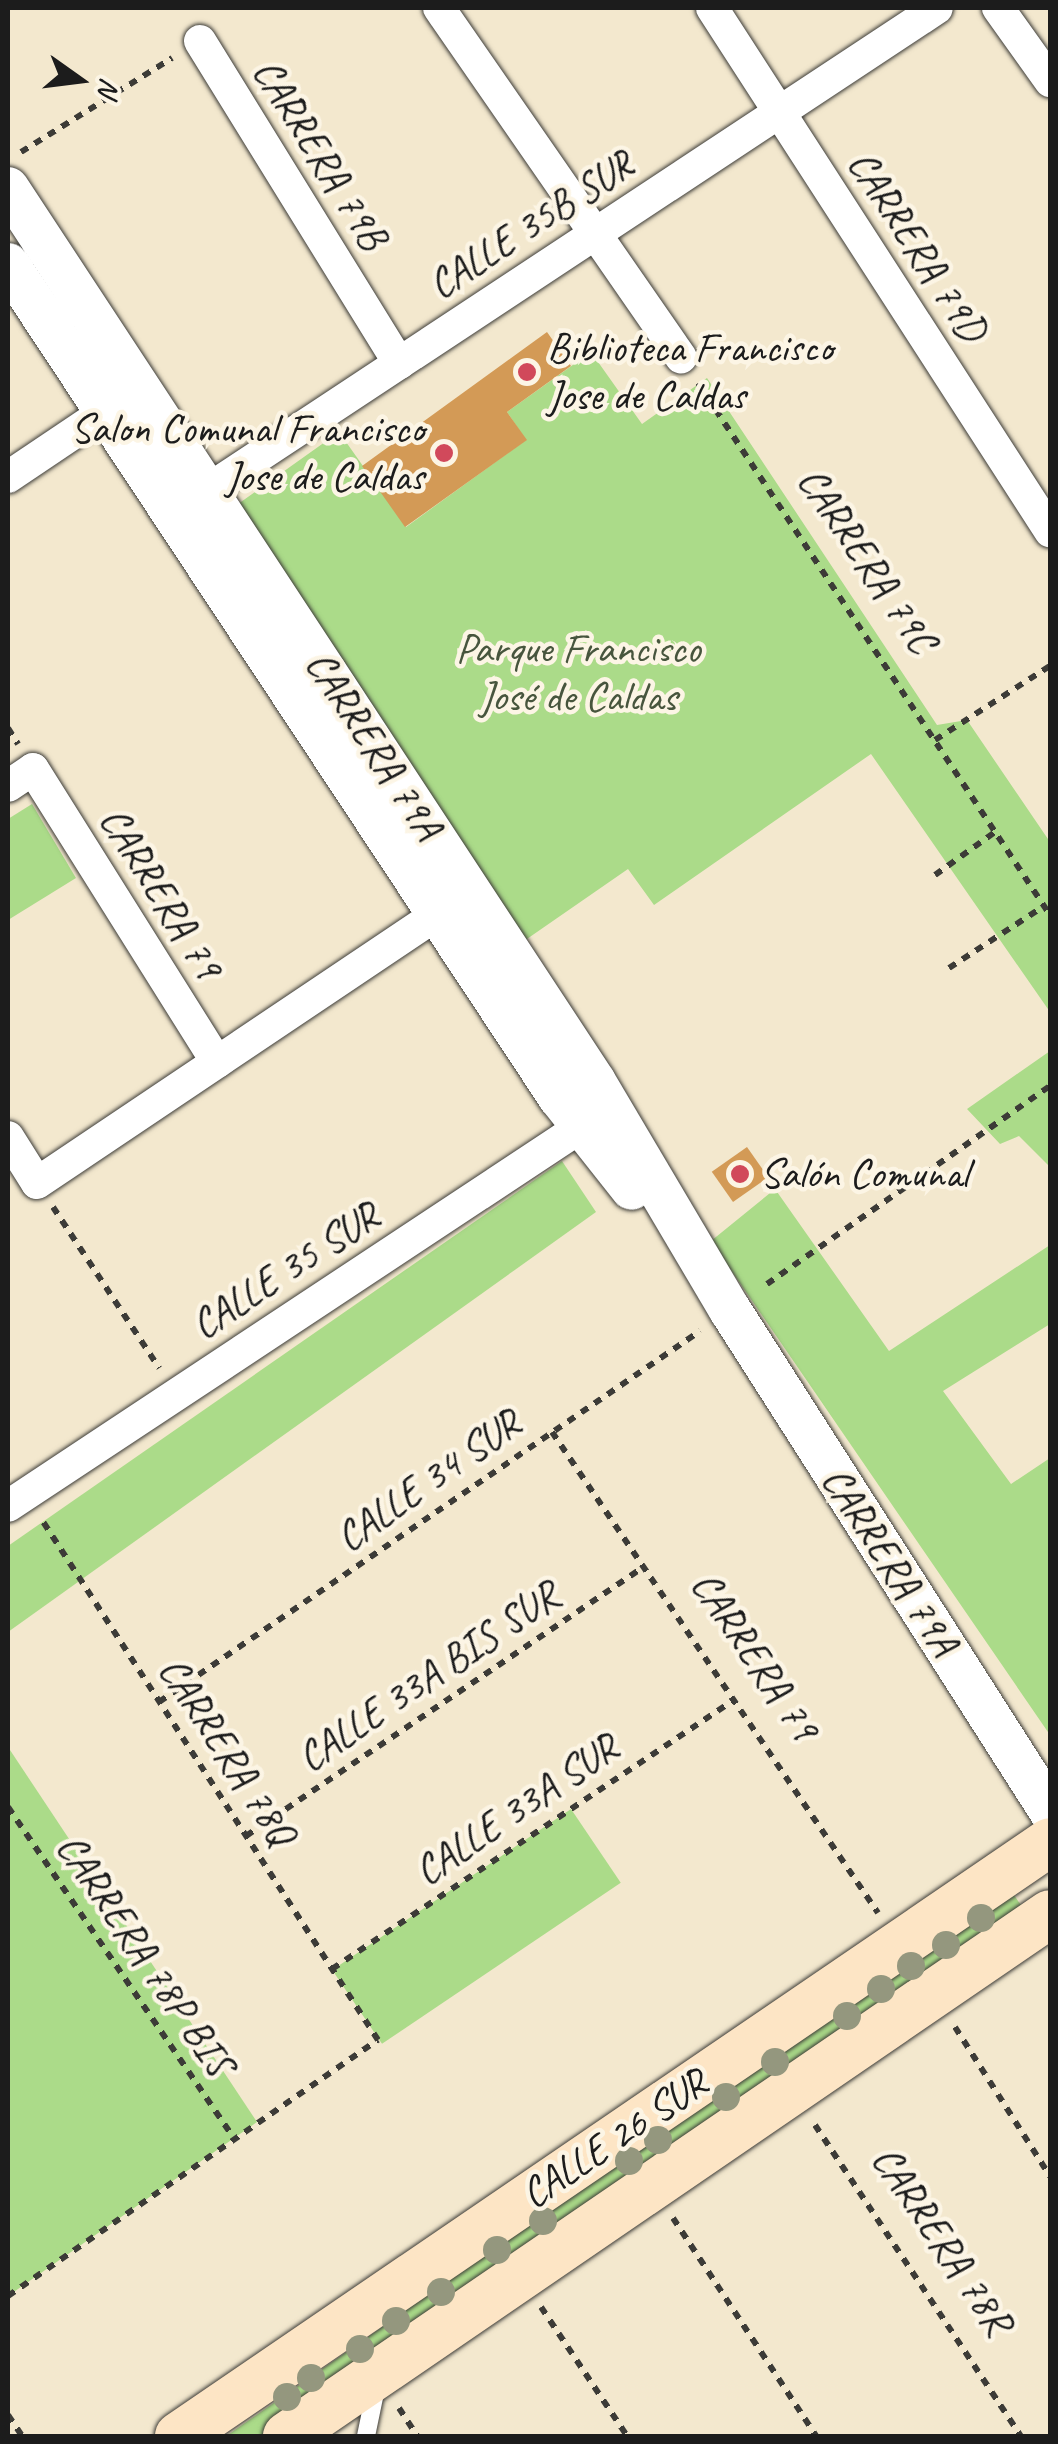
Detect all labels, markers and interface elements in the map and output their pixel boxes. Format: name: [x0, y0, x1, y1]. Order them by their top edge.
north arrow: [30, 30, 130, 130]
street label: CARRERA 79B: [242, 49, 398, 259]
text: N: [91, 75, 129, 100]
street label: CALLE 35B SUR: [419, 140, 643, 310]
street label: CARRERA 79D: [837, 141, 997, 351]
place label: Biblioteca Francisco Jose de Caldas: [547, 323, 833, 422]
marker: Biblioteca Francisco Jose de Caldas: [516, 361, 538, 383]
place label: Salon Comunal Francisco Jose de Caldas: [69, 404, 424, 502]
marker: Salon Comunal Francisco Jose de Caldas: [433, 442, 455, 464]
street label: CARRERA 79C: [786, 457, 948, 663]
park label: Parque Francisco José de Caldas: [456, 624, 700, 722]
street label: CARRERA 79A: [294, 641, 454, 849]
street label: CARRERA 79: [88, 798, 234, 988]
place label: Salón Comunal: [760, 1149, 966, 1199]
marker: Salón Comunal: [729, 1163, 751, 1185]
street label: CALLE 35 SUR: [182, 1192, 388, 1350]
street label: CALLE 34 SUR: [326, 1399, 530, 1563]
street label: CARRERA 79A: [810, 1457, 970, 1665]
street label: CARRERA 79: [680, 1562, 830, 1750]
street label: CALLE 33A BIS SUR: [288, 1571, 568, 1783]
street label: CARRERA 78Q: [147, 1647, 307, 1855]
street label: CALLE 33A SUR: [405, 1724, 627, 1896]
street label: CARRERA 78P BIS: [45, 1824, 245, 2086]
street label: CALLE 26 SUR: [511, 2058, 717, 2220]
street label: CARRERA 78R: [861, 2136, 1023, 2344]

